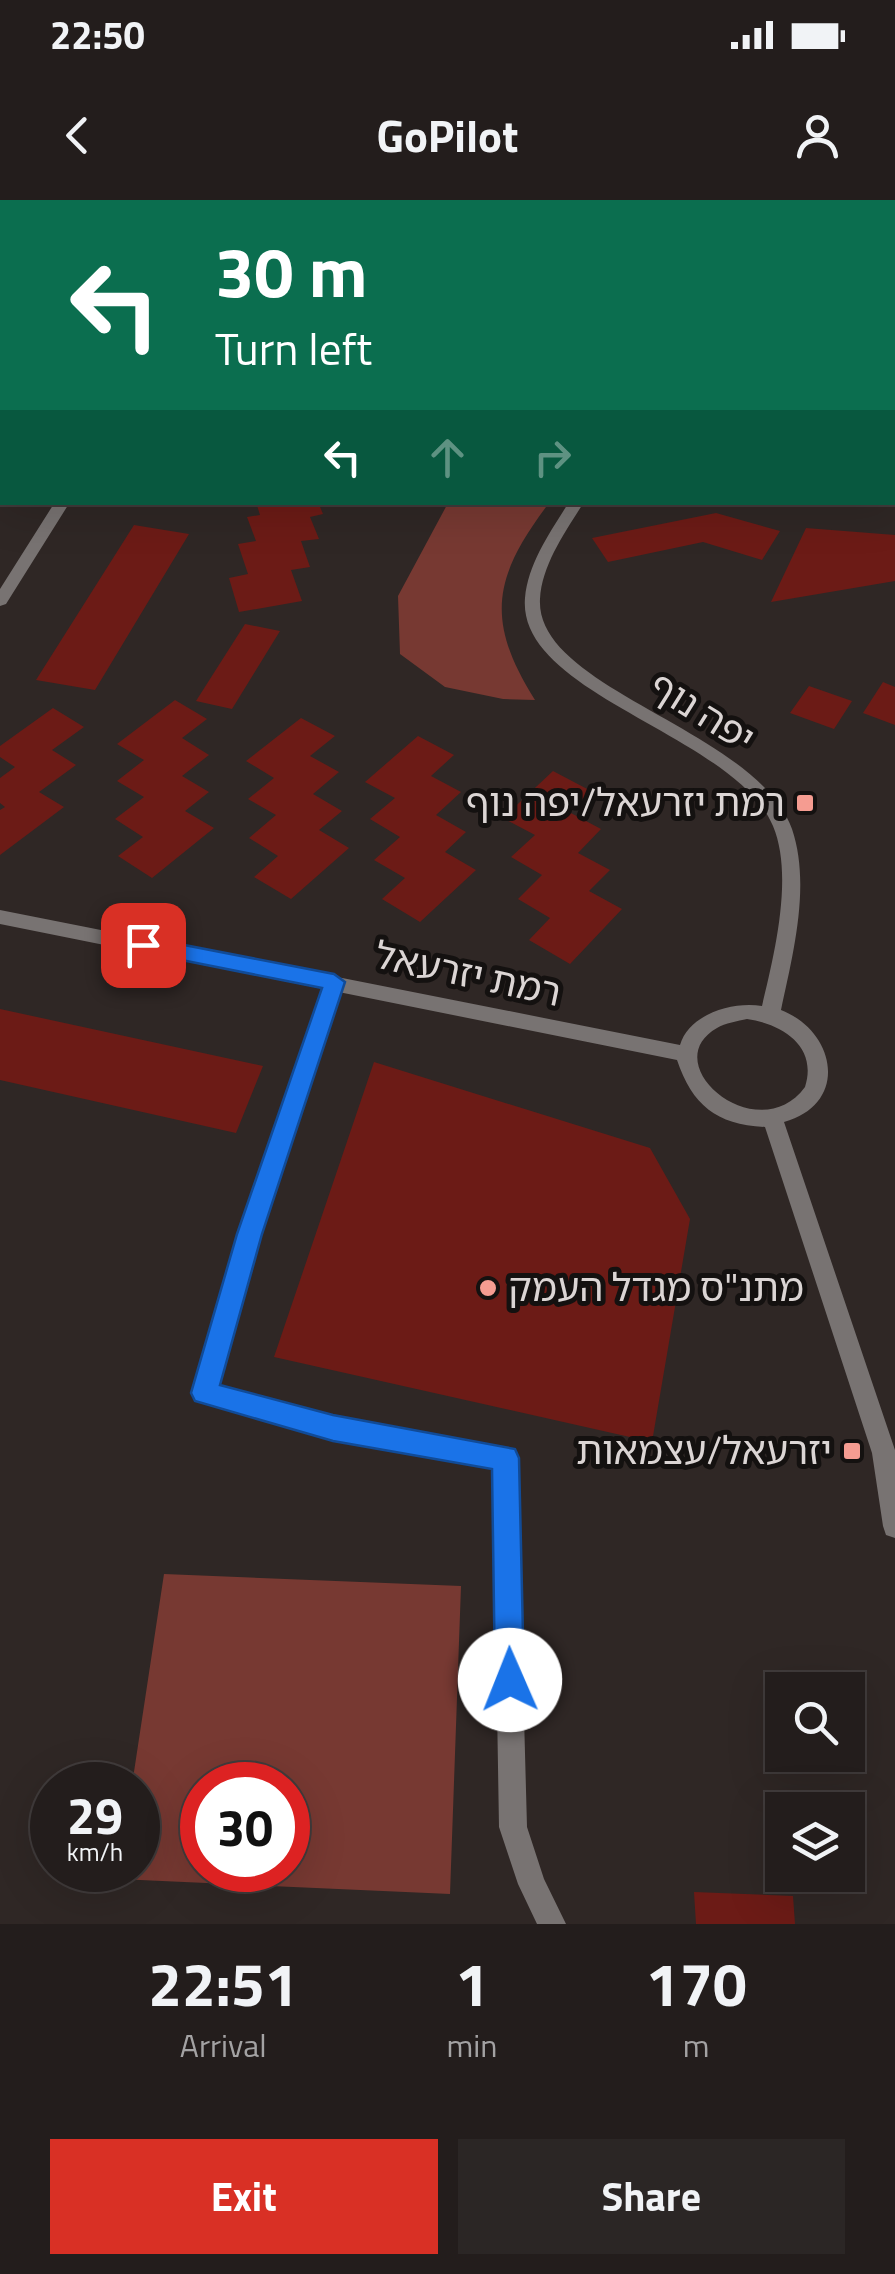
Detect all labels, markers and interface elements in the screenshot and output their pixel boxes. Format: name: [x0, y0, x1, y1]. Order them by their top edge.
text: 22:50: [50, 6, 145, 64]
text: GoPilot: [377, 101, 518, 169]
icon: back: [50, 108, 105, 163]
icon: person: [790, 108, 845, 163]
text: 30 m: [215, 218, 368, 324]
icon: left: [50, 240, 180, 370]
text: Turn left: [215, 314, 372, 382]
icon: left: [315, 430, 370, 485]
icon: ahead: [420, 430, 475, 485]
icon: right: [525, 430, 580, 485]
street label: יפה נוף: [638, 656, 767, 766]
place label: רמת יזרעאל/יפה נוף: [466, 773, 785, 831]
marker: רמת יזרעאל/יפה נוף: [794, 792, 816, 814]
pin: [101, 903, 186, 988]
icon: arrive: [116, 918, 171, 973]
street label: רמת יזרעאל: [370, 925, 567, 1021]
place label: מתנ"ס מגדל העמק: [508, 1258, 804, 1316]
marker: מתנ"ס מגדל העמק: [477, 1277, 499, 1299]
place label: יזרעאל/עצמאות: [576, 1421, 832, 1479]
marker: יזרעאל/עצמאות: [841, 1440, 863, 1462]
position arrow: [458, 1628, 562, 1732]
map controls: [765, 1672, 865, 1892]
button: search: [765, 1672, 865, 1772]
speed limit sign: 30: [180, 1762, 310, 1892]
text: 29: [67, 1777, 123, 1853]
button: layers: [765, 1792, 865, 1892]
text: km/h: [67, 1833, 123, 1871]
text: 22:51: [148, 1938, 298, 2029]
text: 1: [455, 1938, 489, 2029]
text: 170: [646, 1938, 747, 2029]
text: Arrival: [180, 2021, 267, 2069]
text: min: [446, 2021, 497, 2069]
text: m: [683, 2021, 710, 2069]
button: Exit: [50, 2139, 438, 2254]
button: Share: [458, 2139, 845, 2254]

